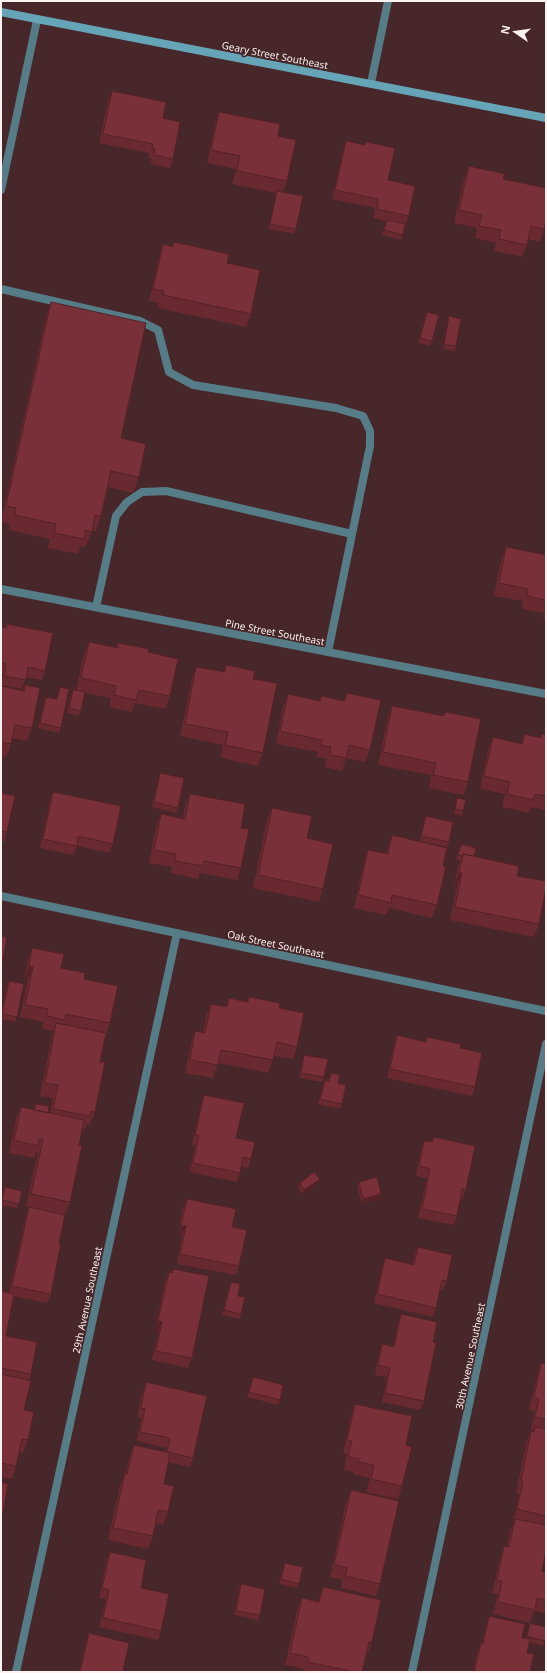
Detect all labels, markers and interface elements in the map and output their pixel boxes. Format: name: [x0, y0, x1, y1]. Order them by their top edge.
north arrow: [495, 12, 535, 52]
text: N: [496, 24, 513, 36]
street label: Geary Street Southeast: [221, 38, 330, 72]
street label: Pine Street Southeast: [224, 616, 326, 649]
street label: Oak Street Southeast: [226, 927, 326, 961]
street label: 29th Avenue Southeast: [69, 1245, 105, 1355]
street label: 30th Avenue Southeast: [452, 1301, 488, 1411]

